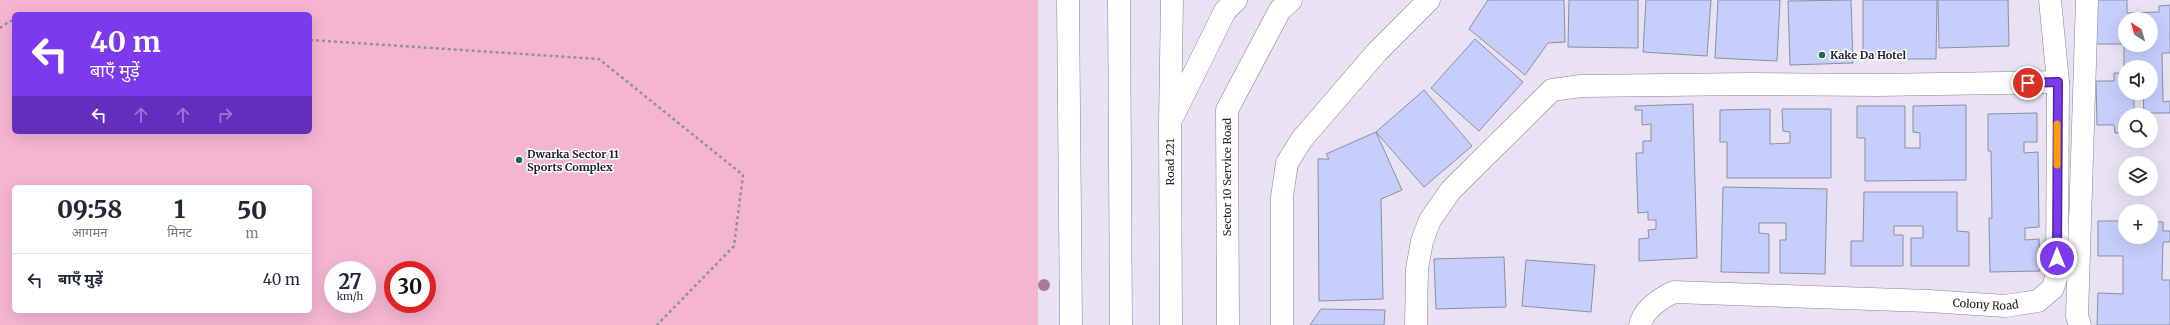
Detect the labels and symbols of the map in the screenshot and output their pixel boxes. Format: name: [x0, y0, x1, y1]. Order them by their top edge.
north arrow: [2118, 12, 2158, 52]
place label: Kake Da Hotel: [1830, 48, 1906, 62]
marker: Kake Da Hotel: [1817, 50, 1827, 60]
pin: [2011, 66, 2045, 100]
street label: Sector 10 Service Road: [1220, 117, 1234, 236]
street label: Road 221: [1163, 139, 1177, 185]
place label: Dwarka Sector 11 Sports Complex: [527, 147, 619, 174]
marker: Dwarka Sector 11 Sports Complex: [514, 155, 524, 165]
position arrow: [2036, 237, 2078, 279]
speed limit sign: 30: [384, 261, 436, 313]
street label: Colony Road: [1952, 296, 2020, 313]

